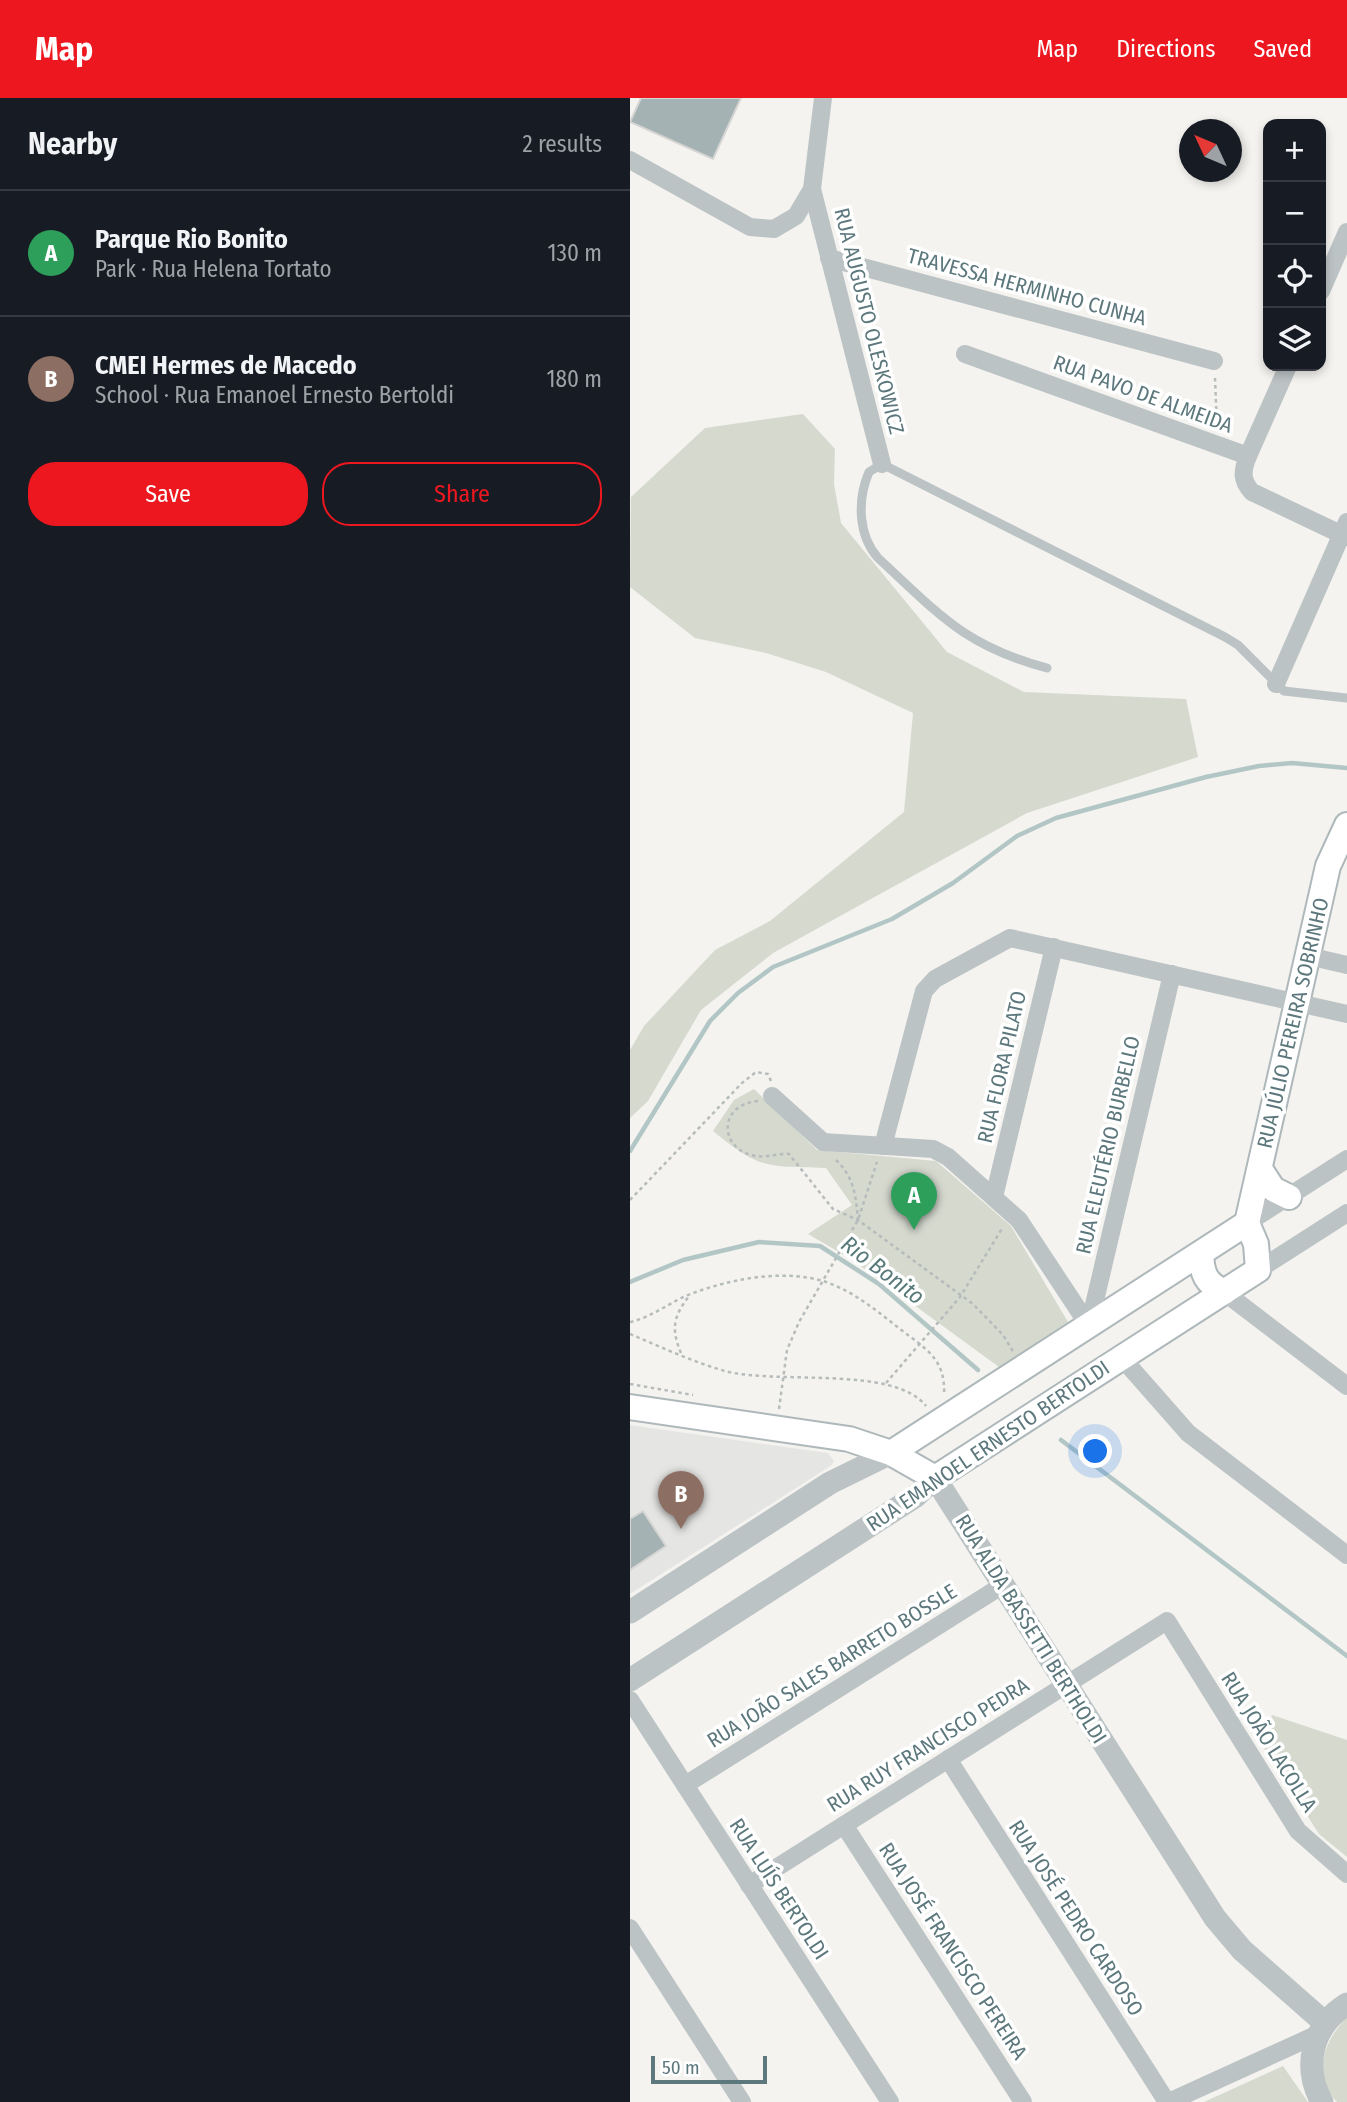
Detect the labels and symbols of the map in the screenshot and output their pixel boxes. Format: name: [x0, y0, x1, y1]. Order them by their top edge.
north arrow: [1179, 119, 1242, 182]
street label: RUA AUGUSTO OLESKOWICZ: [828, 205, 910, 437]
street label: TRAVESSA HERMINHO CUNHA: [905, 243, 1149, 331]
street label: RUA PAVO DE ALMEIDA: [1050, 349, 1236, 439]
street label: RUA JÚLIO PEREIRA SOBRINHO: [1252, 895, 1334, 1151]
street label: RUA FLORA PILATO: [972, 988, 1032, 1146]
street label: RUA ELEUTÉRIO BURBELLO: [1070, 1033, 1146, 1257]
pin: A: [891, 1172, 937, 1230]
water label: Rio Bonito: [836, 1230, 930, 1310]
street label: RUA EMANOEL ERNESTO BERTOLDI: [862, 1355, 1114, 1537]
your location: [1078, 1434, 1112, 1468]
pin: B: [658, 1471, 704, 1529]
street label: RUA ALDA BASSETTI BERTHOLDI: [950, 1510, 1112, 1748]
street label: RUA JOÃO SALES BARRETO BOSSLE: [702, 1578, 962, 1754]
street label: RUA JOÃO LACOLLA: [1215, 1667, 1323, 1817]
street label: RUA RUY FRANCISCO PEDRA: [822, 1672, 1034, 1818]
street label: RUA LUÍS BERTOLDI: [724, 1814, 834, 1964]
street label: RUA JOSÉ PEDRO CARDOSO: [1003, 1815, 1149, 2021]
street label: RUA JOSÉ FRANCISCO PEREIRA: [873, 1838, 1033, 2064]
scale bar: [651, 2053, 766, 2085]

